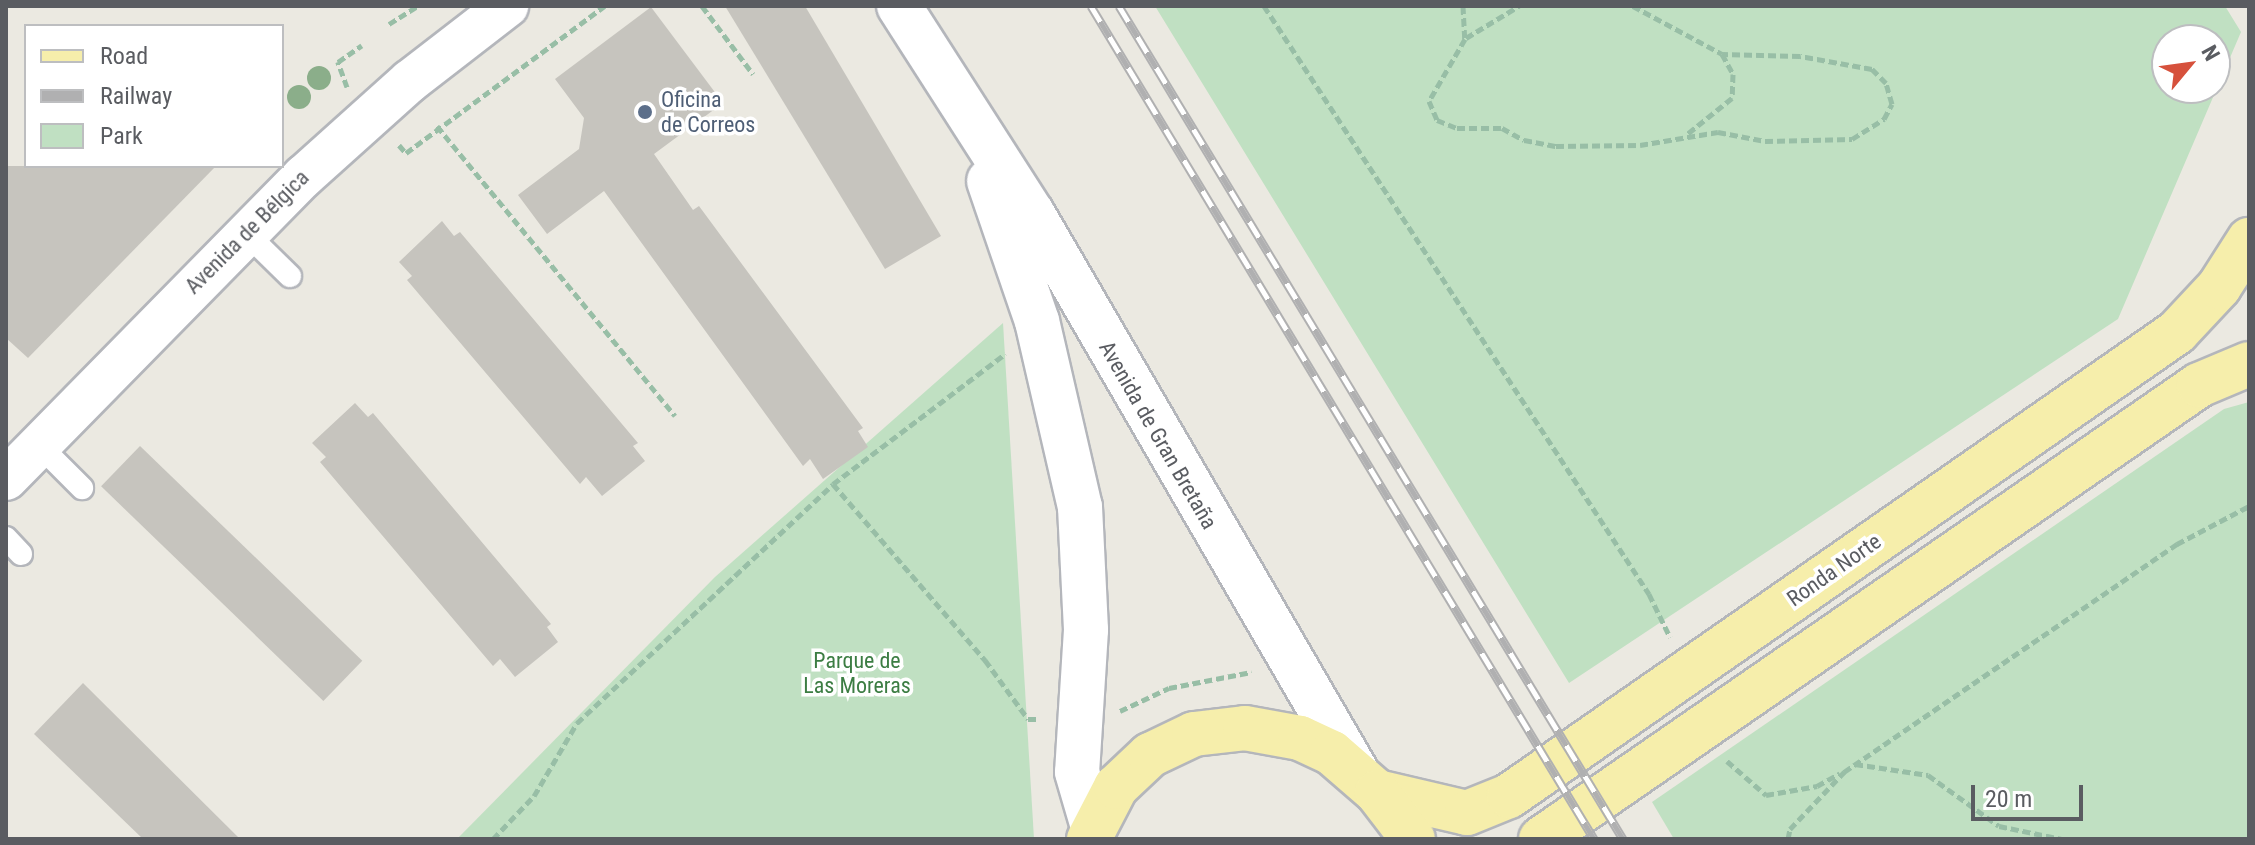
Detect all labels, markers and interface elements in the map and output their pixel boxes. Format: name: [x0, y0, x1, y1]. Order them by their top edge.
legend: [24, 24, 284, 168]
north arrow: [2151, 24, 2231, 104]
text: N: [2196, 41, 2225, 65]
text: Road: [100, 42, 148, 70]
text: Railway: [100, 82, 172, 110]
place label: Oficina de Correos: [661, 86, 755, 138]
marker: Oficina de Correos: [636, 103, 654, 121]
text: Park: [100, 122, 143, 150]
street label: Avenida de Bélgica: [180, 165, 314, 299]
street label: Avenida de Gran Bretaña: [1093, 336, 1223, 534]
street label: Ronda Norte: [1782, 528, 1886, 612]
park label: Parque de Las Moreras: [803, 647, 911, 698]
scale bar: [1975, 769, 2087, 819]
text: 20 m: [1985, 785, 2032, 813]

